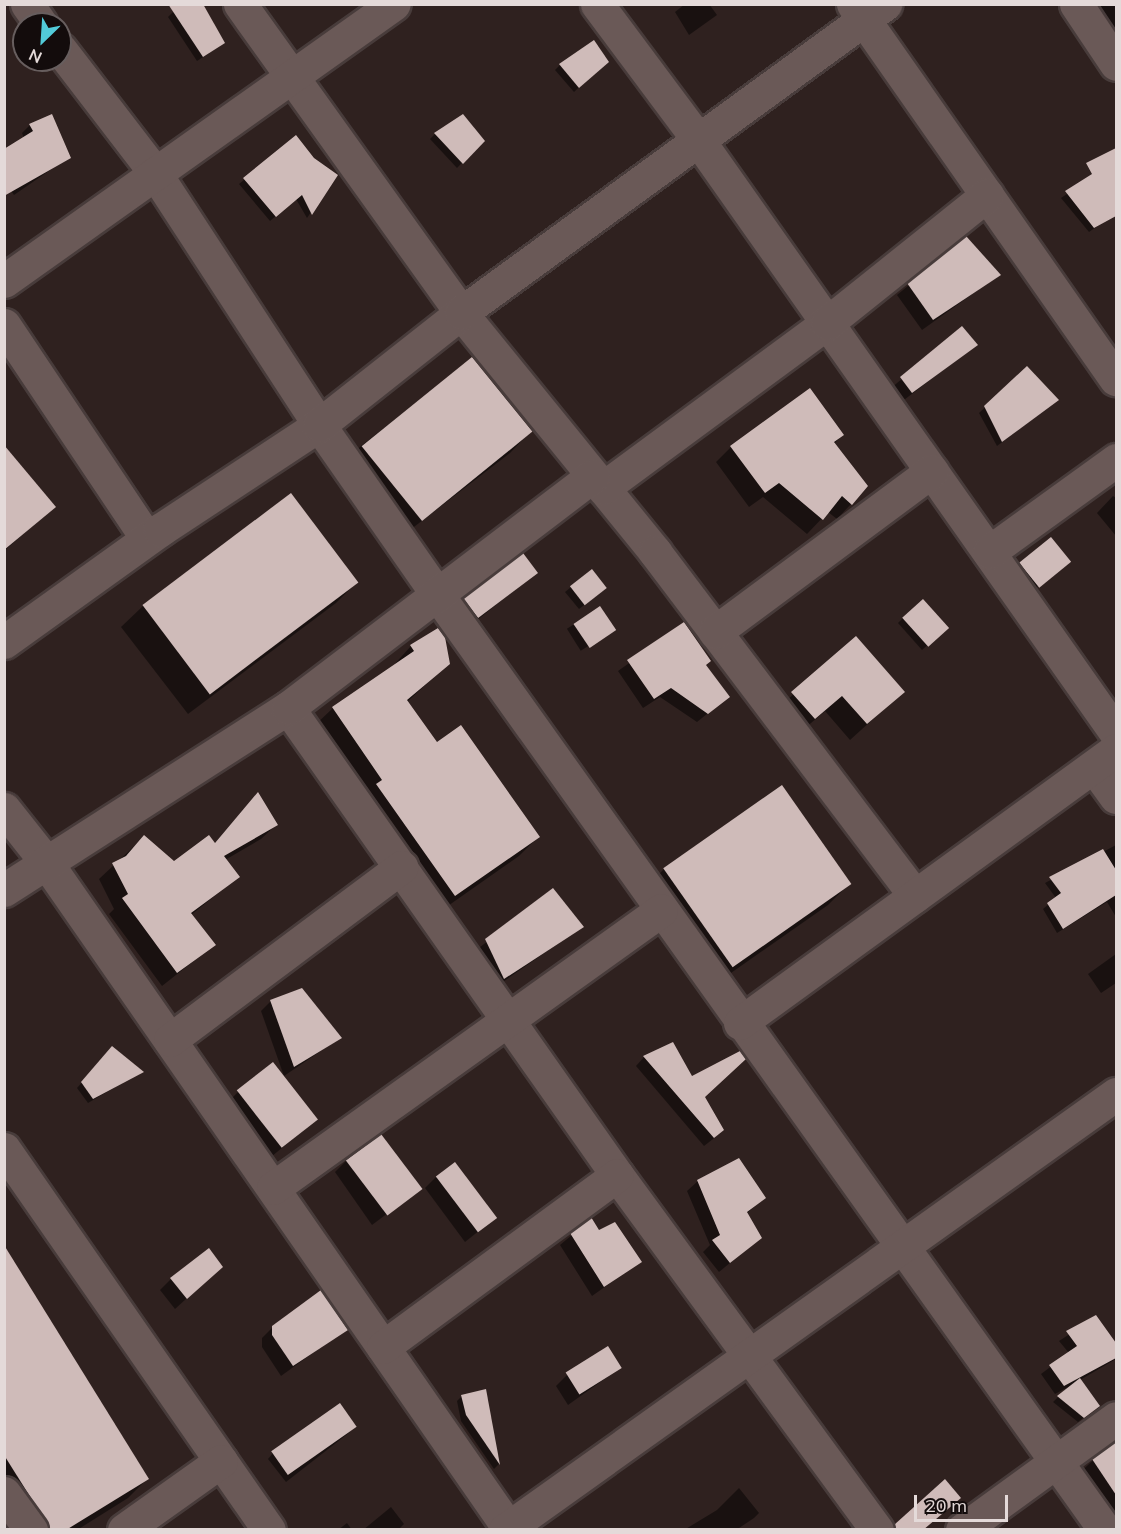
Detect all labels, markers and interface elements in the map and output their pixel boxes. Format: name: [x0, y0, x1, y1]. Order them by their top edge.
north arrow: [12, 12, 72, 72]
text: N: [26, 45, 45, 68]
scale bar: [917, 1483, 1012, 1521]
text: 20 m: [925, 1494, 967, 1517]

